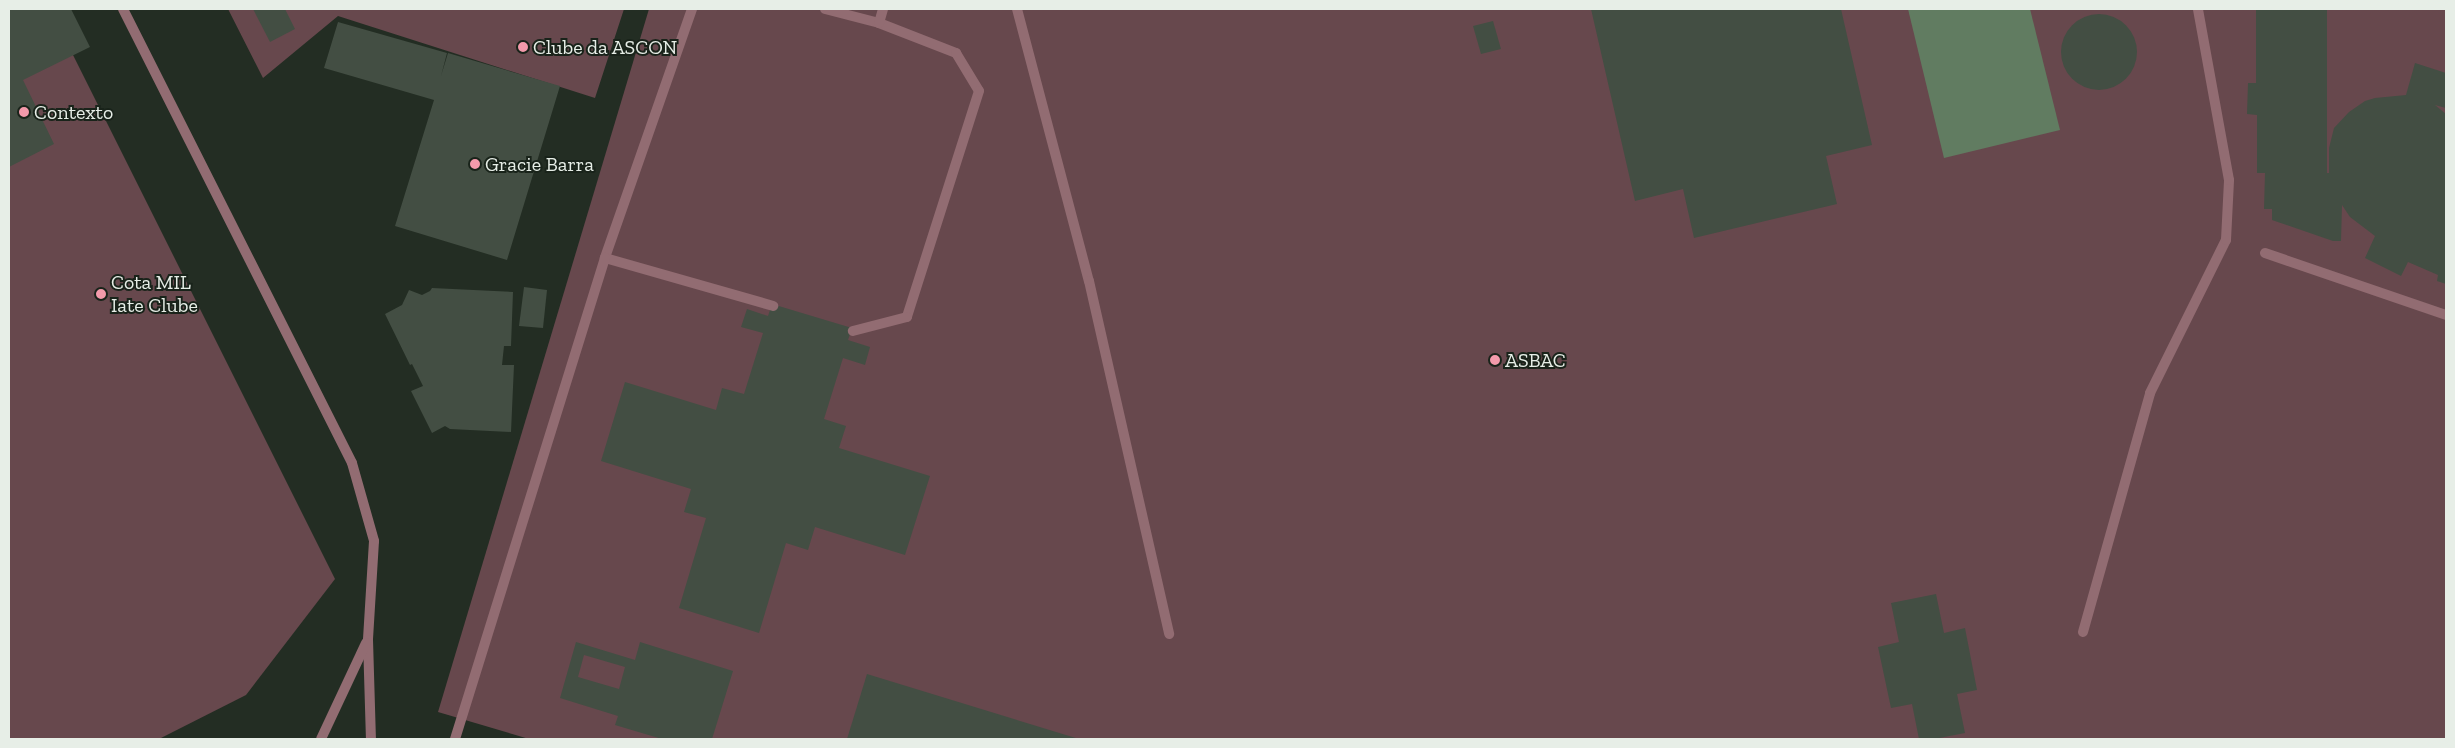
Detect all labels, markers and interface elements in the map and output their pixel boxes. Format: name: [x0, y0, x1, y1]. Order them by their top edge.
place label: Clube da ASCON: [533, 35, 678, 59]
marker: Clube da ASCON: [517, 41, 529, 53]
place label: Contexto: [34, 100, 113, 124]
marker: Contexto: [18, 106, 30, 118]
place label: Gracie Barra: [485, 152, 594, 176]
marker: Gracie Barra: [469, 158, 481, 170]
place label: Cota MIL Iate Clube: [111, 270, 198, 317]
marker: Cota MIL Iate Clube: [95, 288, 107, 300]
place label: ASBAC: [1505, 348, 1566, 372]
marker: ASBAC: [1489, 354, 1501, 366]

